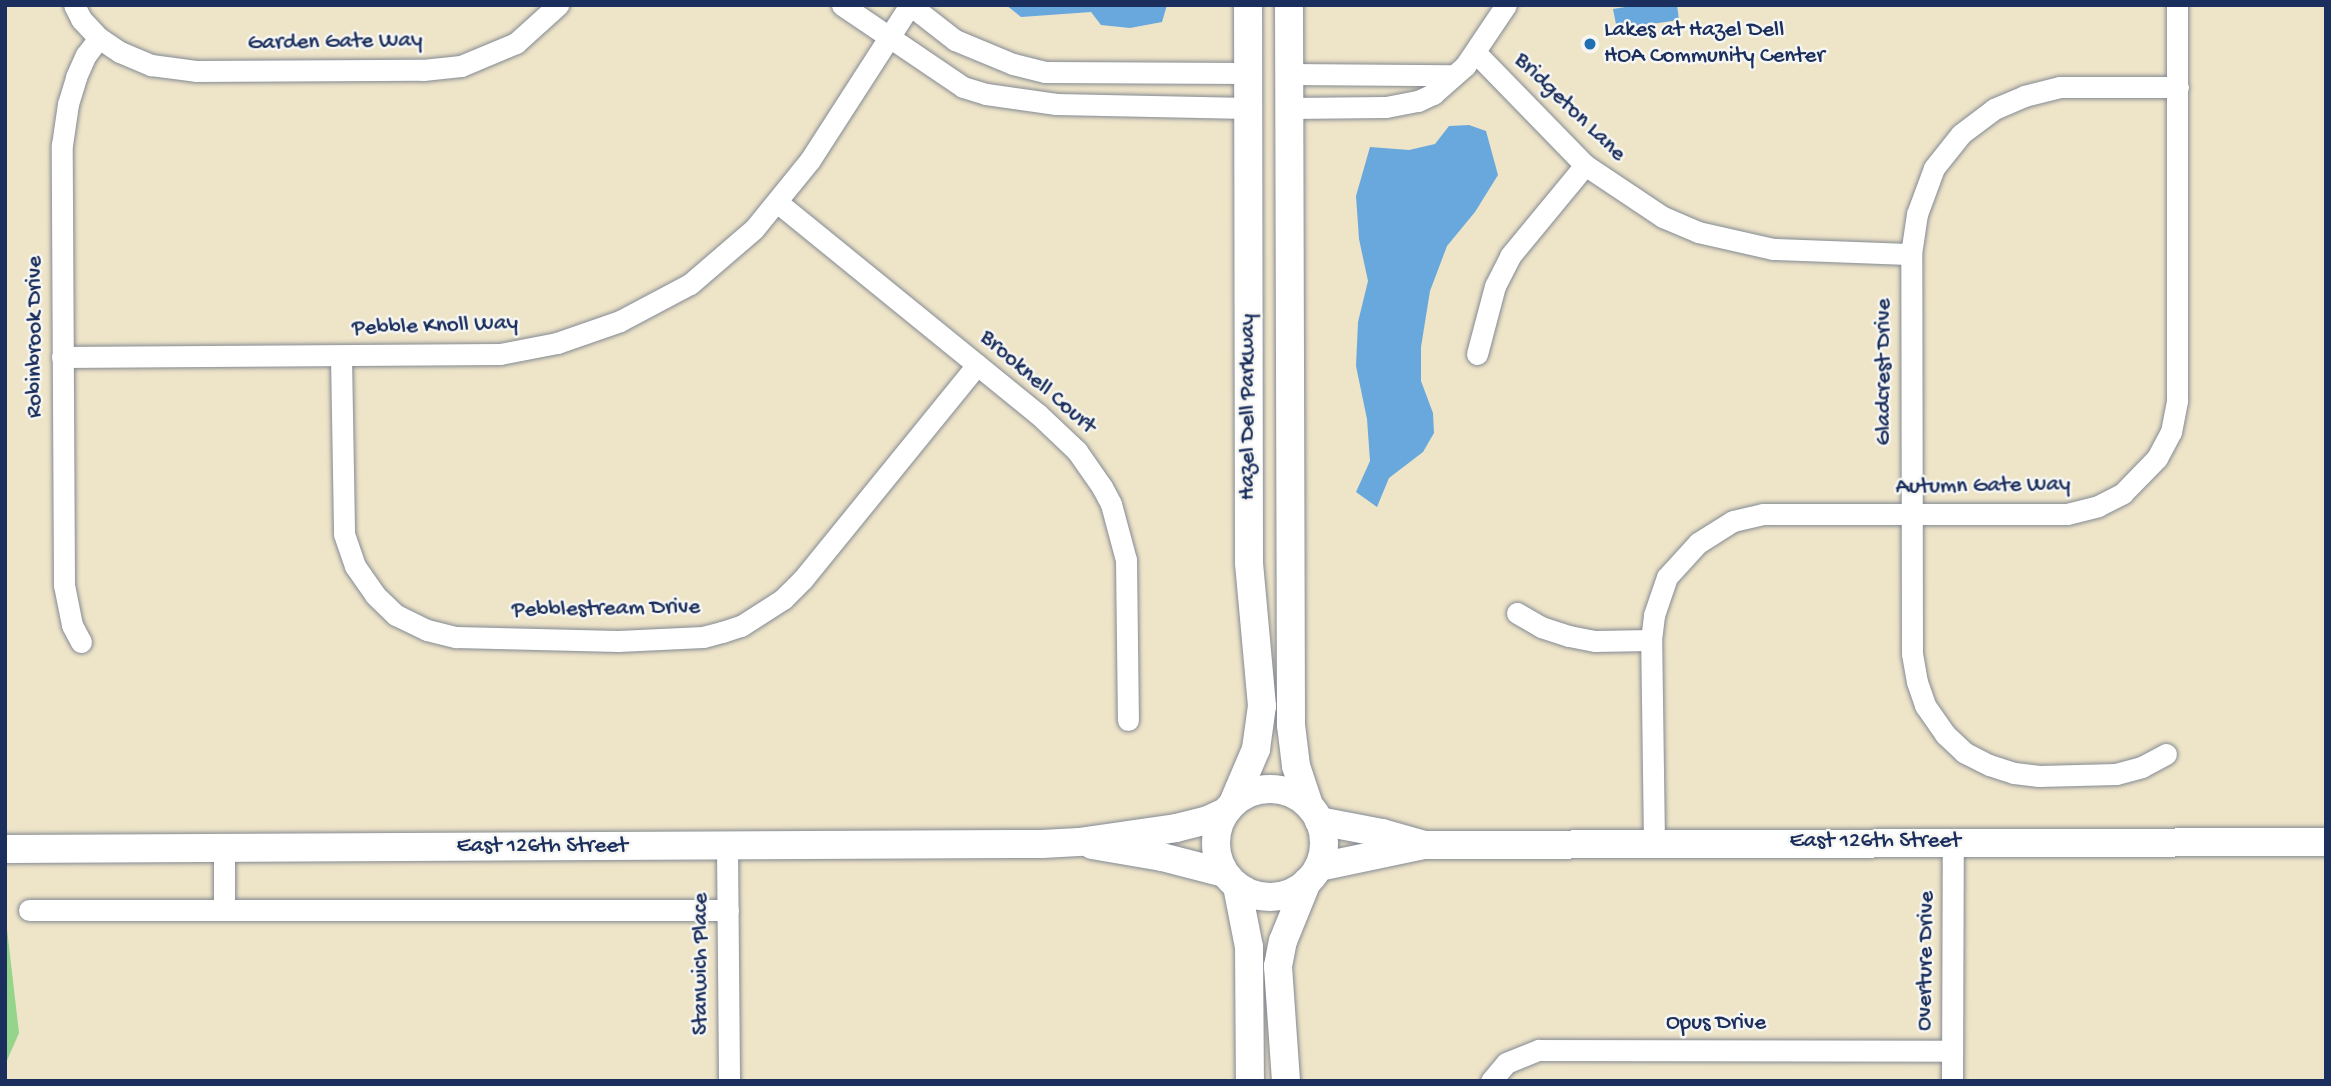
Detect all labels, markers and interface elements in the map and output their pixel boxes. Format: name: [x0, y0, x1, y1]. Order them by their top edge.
place label: Lakes at Hazel Dell HOA Community Center: [1604, 17, 1825, 71]
street label: Garden Gate Way: [247, 28, 423, 58]
marker: Lakes at Hazel Dell HOA Community Center: [1582, 36, 1598, 52]
street label: Bridgeton Lane: [1507, 48, 1631, 168]
street label: Robinbrook Drive: [22, 256, 50, 418]
street label: Gladcrest Drive: [1871, 298, 1899, 446]
street label: Pebble Knoll Way: [352, 310, 518, 344]
street label: Hazel Dell Parkway: [1235, 314, 1263, 500]
street label: Brooknell Court: [973, 325, 1101, 441]
street label: Autumn Gate Way: [1895, 472, 2071, 502]
street label: Pebblestream Drive: [512, 595, 700, 625]
street label: East 126th Street: [1789, 828, 1961, 856]
street label: East 126th Street: [456, 833, 628, 861]
street label: Overture Drive: [1912, 891, 1942, 1031]
street label: Stanwich Place: [688, 893, 716, 1035]
street label: Opus Drive: [1666, 1010, 1766, 1038]

